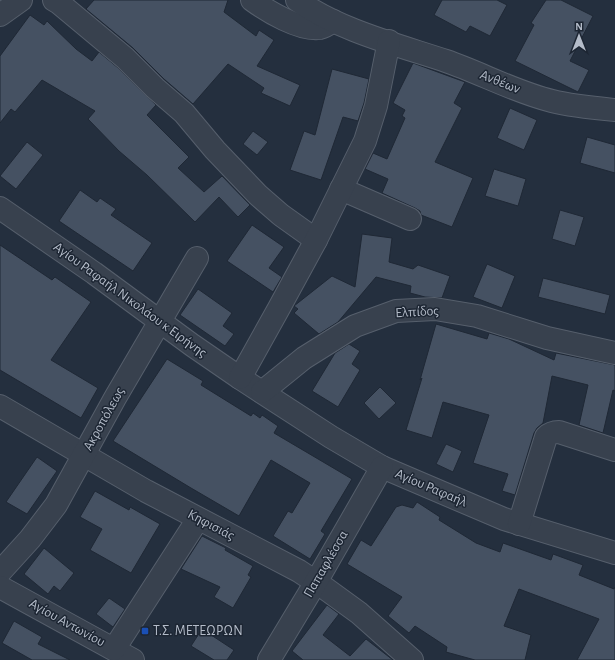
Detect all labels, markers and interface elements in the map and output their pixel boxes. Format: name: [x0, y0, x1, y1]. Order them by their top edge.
north arrow: [559, 16, 599, 56]
text: N: [575, 21, 583, 32]
street label: Ανθέων: [478, 68, 522, 96]
street label: Αγίου Ραφαήλ Νικολάου κ Ειρήνης: [51, 240, 210, 361]
street label: Ελπίδος: [395, 304, 440, 320]
street label: Ακροπόλεως: [81, 384, 127, 453]
street label: Αγίου Ραφαήλ: [393, 467, 470, 510]
street label: Κηφισιάς: [185, 507, 237, 543]
street label: Παπαφλέσσα: [301, 528, 351, 600]
street label: Αγίου Αντωνίου: [27, 596, 107, 650]
place label: Τ.Σ. ΜΕΤΕΩΡΩΝ: [153, 624, 243, 638]
marker: Τ.Σ. ΜΕΤΕΩΡΩΝ: [140, 626, 150, 636]

